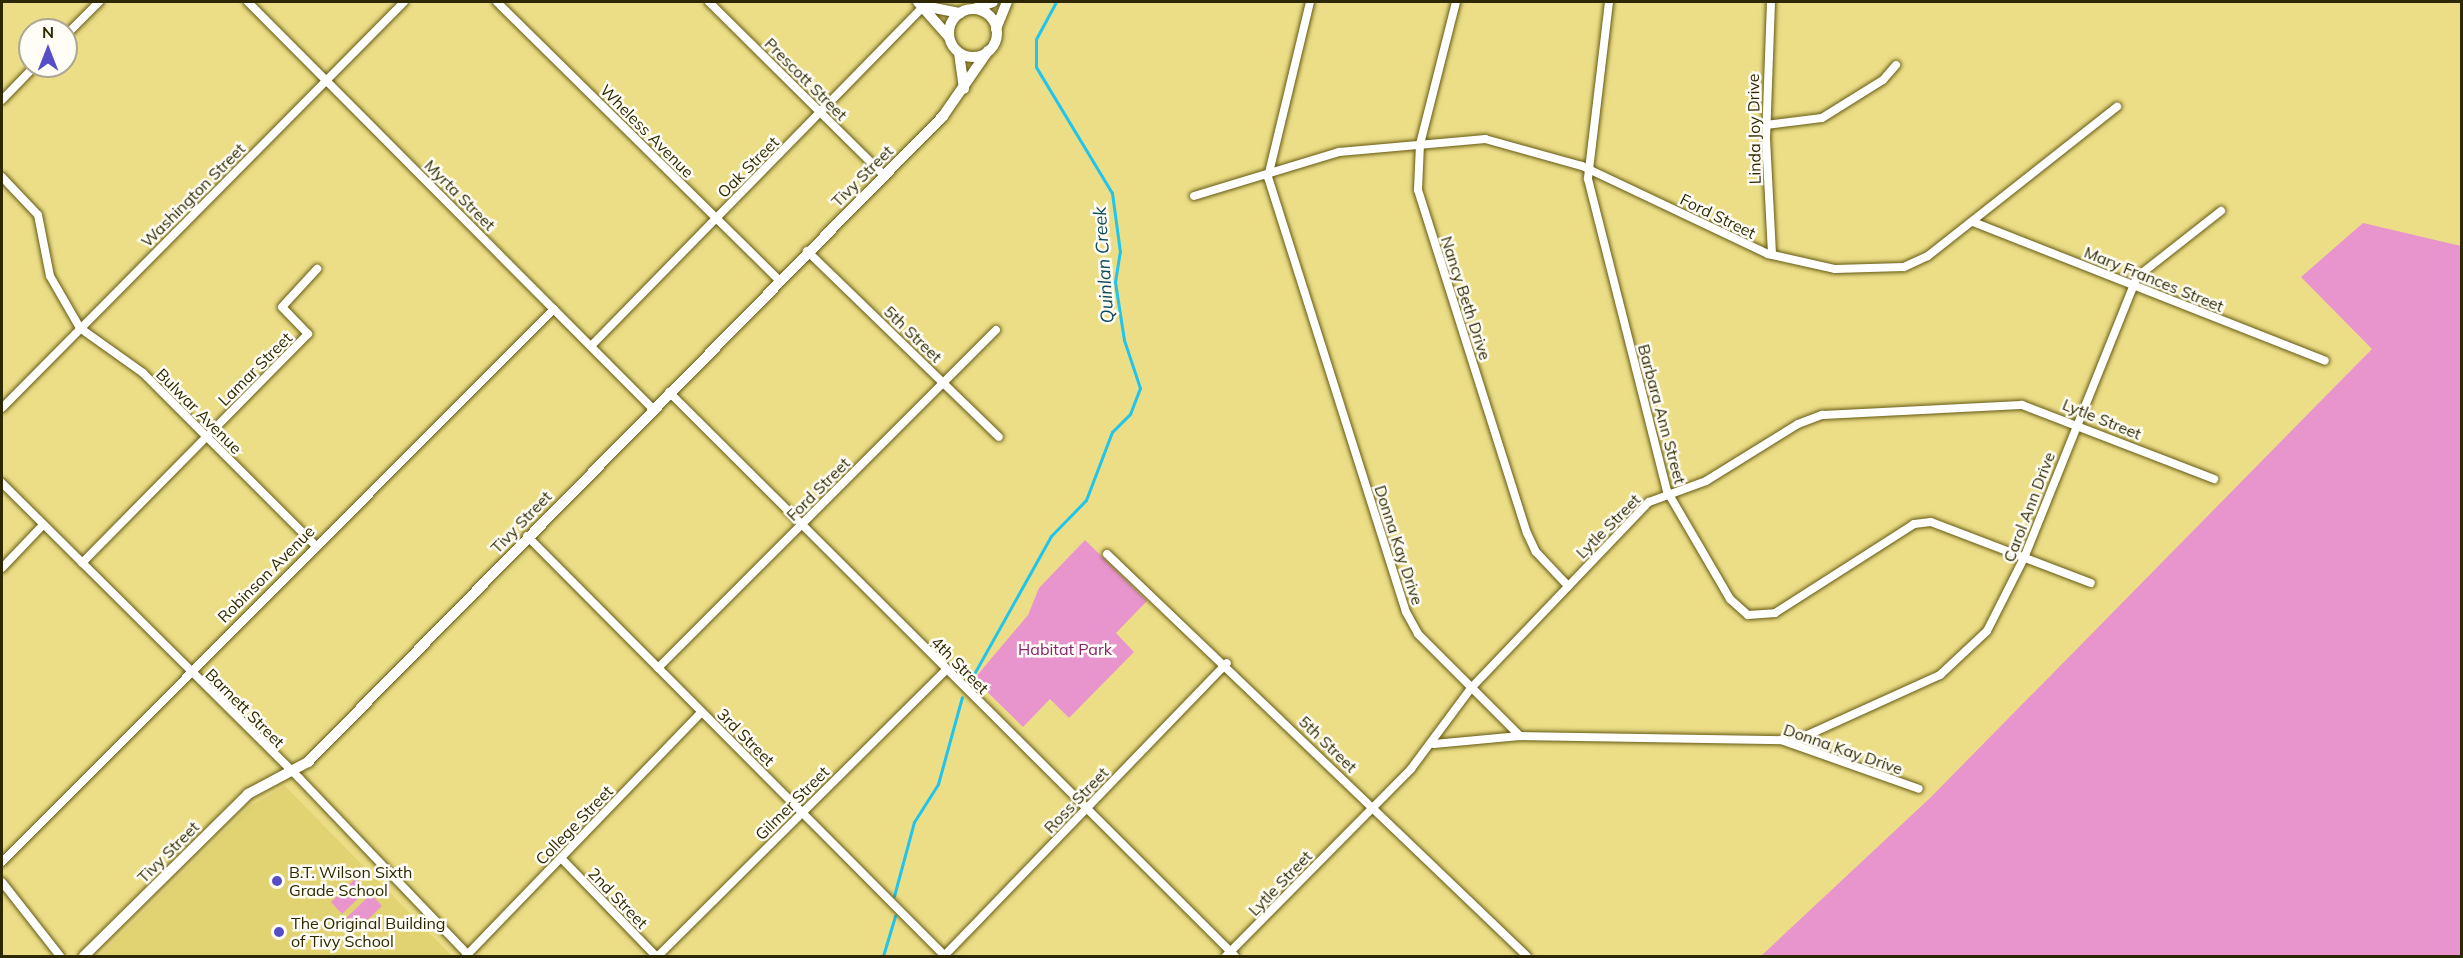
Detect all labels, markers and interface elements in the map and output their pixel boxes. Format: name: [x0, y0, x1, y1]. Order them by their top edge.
north arrow: [18, 18, 78, 78]
text: N: [42, 22, 54, 42]
street label: Prescott Street: [761, 34, 851, 124]
street label: Linda Joy Drive: [1743, 73, 1765, 185]
street label: Wheless Avenue: [596, 80, 698, 182]
street label: Oak Street: [713, 132, 783, 202]
street label: Washington Street: [137, 139, 249, 251]
street label: Tivy Street: [827, 141, 897, 211]
street label: Myrta Street: [421, 156, 499, 234]
street label: Ford Street: [1677, 189, 1759, 243]
water label: Quinlan Creek: [1089, 206, 1119, 324]
street label: Nancy Beth Drive: [1437, 234, 1495, 362]
street label: Mary Frances Street: [2081, 242, 2227, 316]
street label: 5th Street: [880, 302, 946, 366]
street label: Lamar Street: [214, 328, 296, 410]
street label: Barbara Ann Street: [1634, 342, 1690, 486]
street label: Bulwar Avenue: [152, 364, 246, 458]
street label: Lytle Street: [2060, 395, 2144, 443]
street label: Carol Ann Drive: [1999, 449, 2059, 565]
street label: Ford Street: [782, 453, 854, 525]
street label: Donna Kay Drive: [1371, 483, 1427, 607]
street label: Tivy Street: [487, 487, 555, 557]
street label: Lytle Street: [1572, 490, 1644, 562]
street label: Robinson Avenue: [214, 522, 318, 626]
street label: 4th Street: [927, 632, 993, 698]
park label: Habitat Park: [1018, 639, 1112, 659]
street label: Barnett Street: [202, 665, 288, 751]
street label: 3rd Street: [713, 704, 779, 770]
street label: 5th Street: [1295, 712, 1361, 776]
street label: Donna Kay Drive: [1781, 720, 1905, 778]
street label: Gilmer Street: [751, 762, 833, 844]
street label: Ross Street: [1040, 763, 1112, 837]
street label: College Street: [531, 781, 617, 869]
street label: Tivy Street: [133, 817, 203, 887]
street label: Lytle Street: [1244, 846, 1316, 920]
place label: B.T. Wilson Sixth Grade School: [289, 862, 412, 900]
street label: 2nd Street: [584, 864, 652, 932]
marker: B.T. Wilson Sixth Grade School: [270, 874, 284, 888]
place label: The Original Building of Tivy School: [291, 913, 445, 951]
marker: The Original Building of Tivy School: [272, 925, 286, 939]

